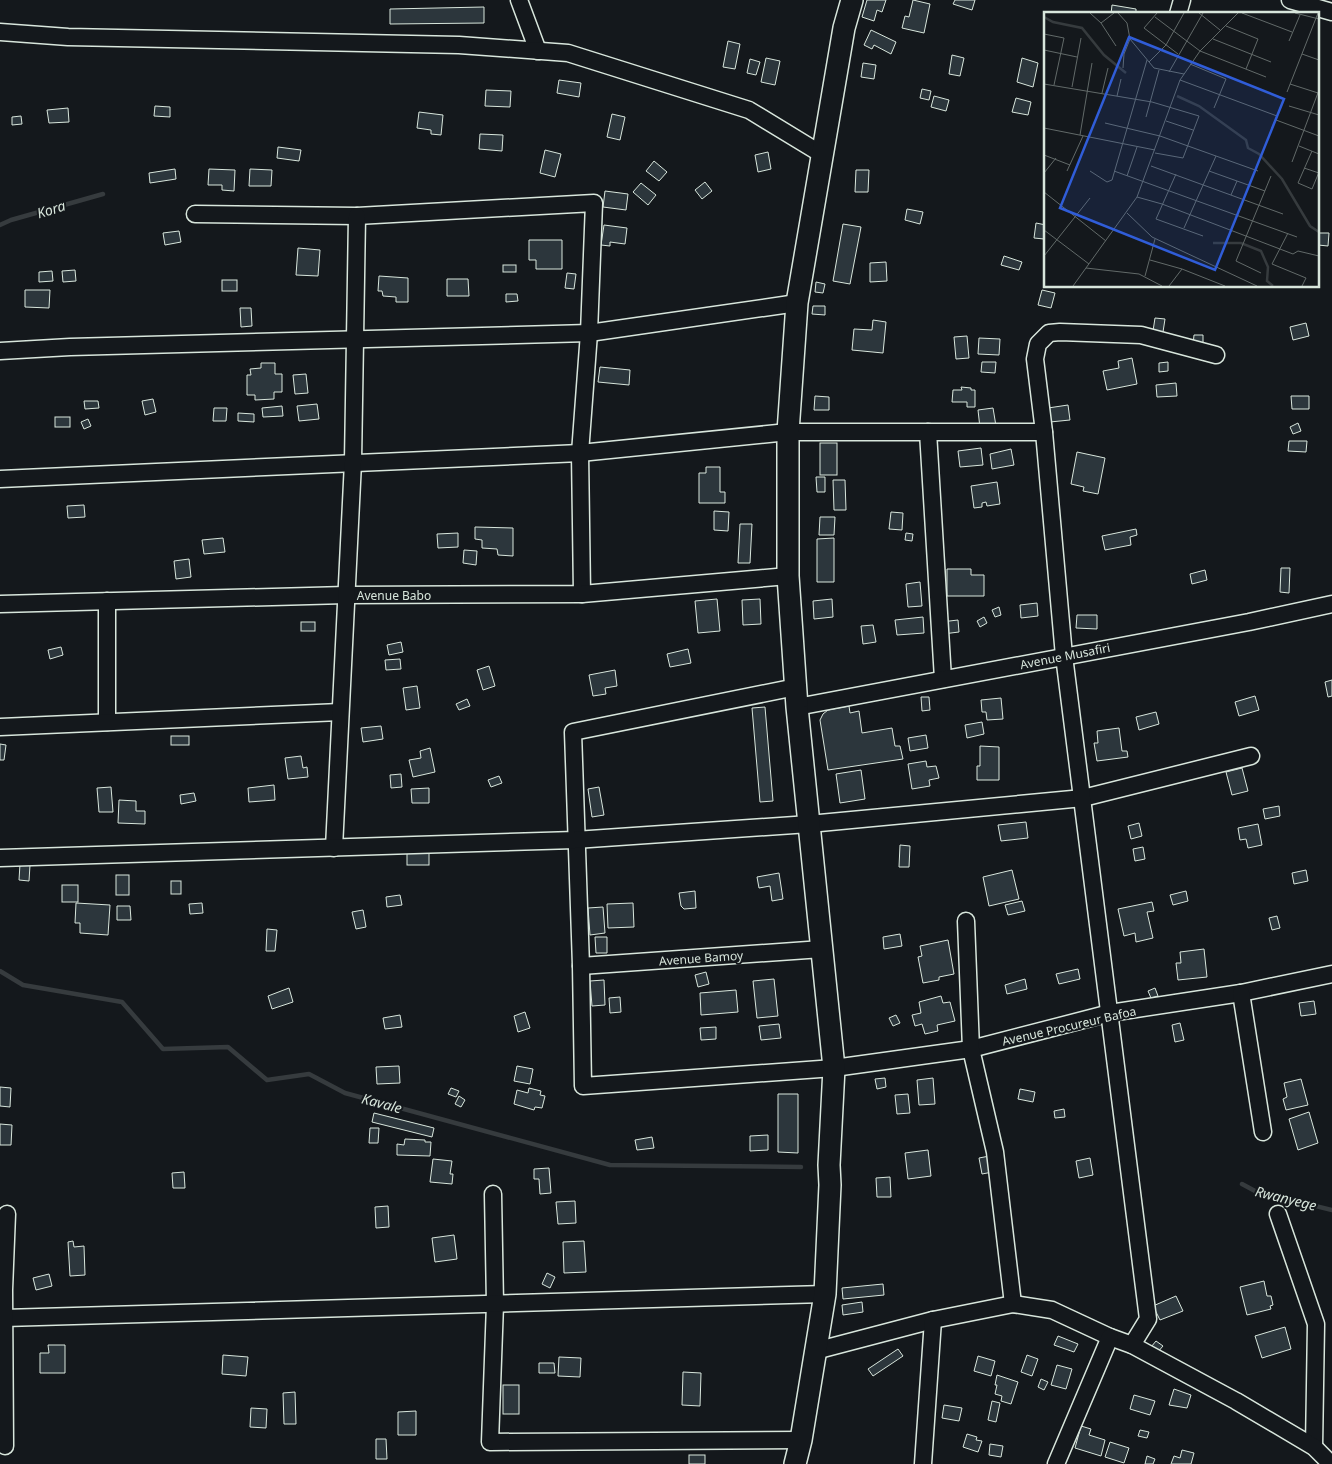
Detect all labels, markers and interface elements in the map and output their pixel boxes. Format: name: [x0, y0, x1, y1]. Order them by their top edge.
inset map: [1044, 12, 1320, 288]
water label: Kora: [34, 196, 68, 222]
street label: Avenue Babo: [357, 587, 431, 604]
street label: Avenue Musafiri: [1019, 639, 1111, 673]
street label: Avenue Bamoy: [658, 947, 744, 969]
street label: Avenue Procureur Bafoa: [1000, 1002, 1138, 1050]
water label: Kavale: [360, 1089, 404, 1117]
water label: Rwanyege: [1253, 1181, 1319, 1215]

